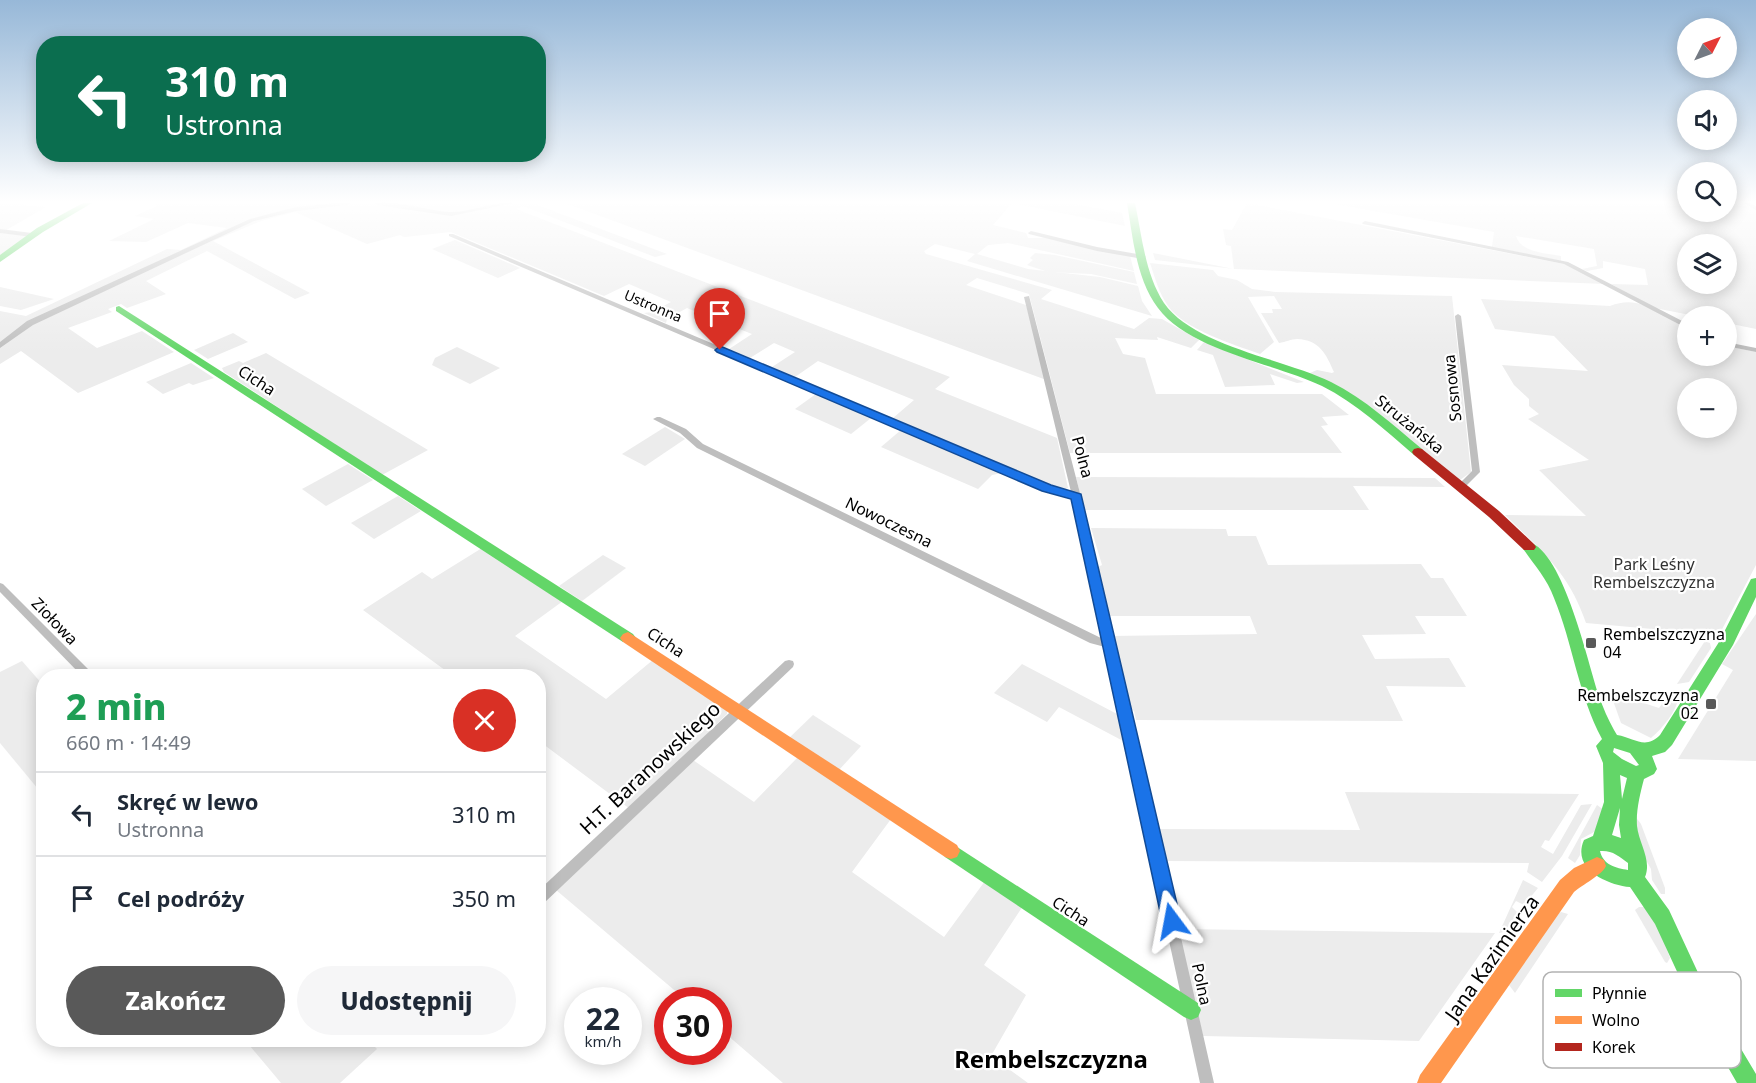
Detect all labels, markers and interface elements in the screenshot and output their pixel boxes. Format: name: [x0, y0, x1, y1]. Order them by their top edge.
north arrow: [1677, 18, 1737, 78]
map controls: [1677, 18, 1737, 438]
text: 310 m: [165, 52, 289, 109]
icon: left: [66, 60, 144, 138]
button: sound: [1677, 90, 1737, 150]
text: Ustronna: [165, 106, 283, 143]
button: search: [1677, 162, 1737, 222]
button: layers: [1677, 234, 1737, 294]
street label: Ustronna: [621, 285, 685, 326]
pin: [694, 288, 745, 350]
icon: arrive: [703, 297, 736, 330]
button: +: [1677, 306, 1737, 366]
street label: Sosnowa: [1438, 354, 1466, 422]
street label: Cicha: [234, 360, 280, 400]
button: −: [1677, 378, 1737, 438]
street label: Strużańska: [1371, 389, 1449, 459]
street label: Polna: [1067, 434, 1099, 480]
street label: Nowoczesna: [842, 491, 936, 553]
park label: Park Leśny Rembelszczyzna: [1593, 553, 1715, 593]
street label: Ziołowa: [27, 592, 83, 650]
street label: Cicha: [643, 622, 689, 662]
place label: Rembelszczyzna 04: [1603, 623, 1725, 663]
marker: Rembelszczyzna 04: [1584, 636, 1598, 650]
text: 2 min: [66, 682, 167, 731]
place label: Rembelszczyzna 02: [1577, 684, 1699, 724]
button: close: [453, 689, 516, 752]
street label: H.T. Baranowskiego: [573, 695, 726, 840]
marker: Rembelszczyzna 02: [1704, 697, 1718, 711]
text: 660 m · 14:49: [66, 729, 191, 756]
text: Skręć w lewo: [117, 786, 259, 816]
icon: left: [66, 798, 99, 831]
text: 310 m: [452, 799, 516, 829]
text: Ustronna: [117, 816, 204, 843]
icon: arrive: [66, 882, 99, 915]
text: Cel podróży: [117, 883, 244, 913]
text: 350 m: [452, 883, 516, 913]
position arrow: [1140, 889, 1204, 953]
street label: Jana Kazimierza: [1437, 889, 1545, 1028]
street label: Cicha: [1048, 891, 1094, 931]
street label: Polna: [1187, 961, 1217, 1007]
button: Zakończ: [66, 966, 285, 1035]
button: Udostępnij: [297, 966, 516, 1035]
legend: [1543, 972, 1741, 1068]
text: Płynnie: [1592, 982, 1647, 1004]
speed limit sign: 30: [654, 987, 732, 1065]
text: 22: [586, 998, 620, 1039]
text: Wolno: [1592, 1009, 1640, 1031]
text: km/h: [585, 1031, 621, 1051]
text: Korek: [1592, 1036, 1636, 1058]
district label: Rembelszczyzna: [954, 1042, 1148, 1075]

